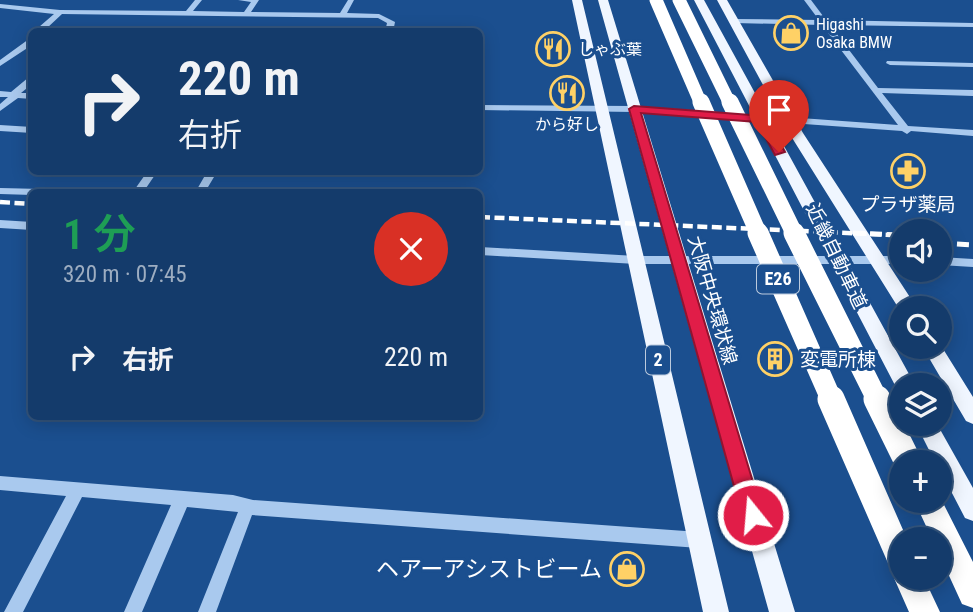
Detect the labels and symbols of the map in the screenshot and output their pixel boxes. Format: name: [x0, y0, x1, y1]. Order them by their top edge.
shop icon: Higashi Osaka BMW: [772, 14, 810, 52]
place label: Higashi Osaka BMW: [816, 15, 892, 52]
restaurant icon: しゃぶ葉: [534, 30, 572, 68]
place label: しゃぶ葉: [578, 40, 642, 59]
restaurant icon: から好し: [548, 74, 586, 112]
pin: [749, 80, 809, 152]
place label: から好し: [535, 115, 599, 134]
pharmacy icon: プラザ薬局: [889, 152, 927, 190]
place label: プラザ薬局: [860, 193, 956, 216]
street label: 近畿自動車道: [801, 200, 872, 312]
street label: 大阪中央環状線: [683, 233, 742, 367]
road number: E26: [757, 264, 799, 293]
building icon: 変電所棟: [756, 340, 794, 378]
road number: 2: [646, 346, 670, 374]
place label: 変電所棟: [800, 348, 876, 371]
position arrow: [716, 478, 790, 552]
shop icon: ヘアーアシストビーム: [608, 550, 646, 588]
place label: ヘアーアシストビーム: [376, 556, 602, 583]

